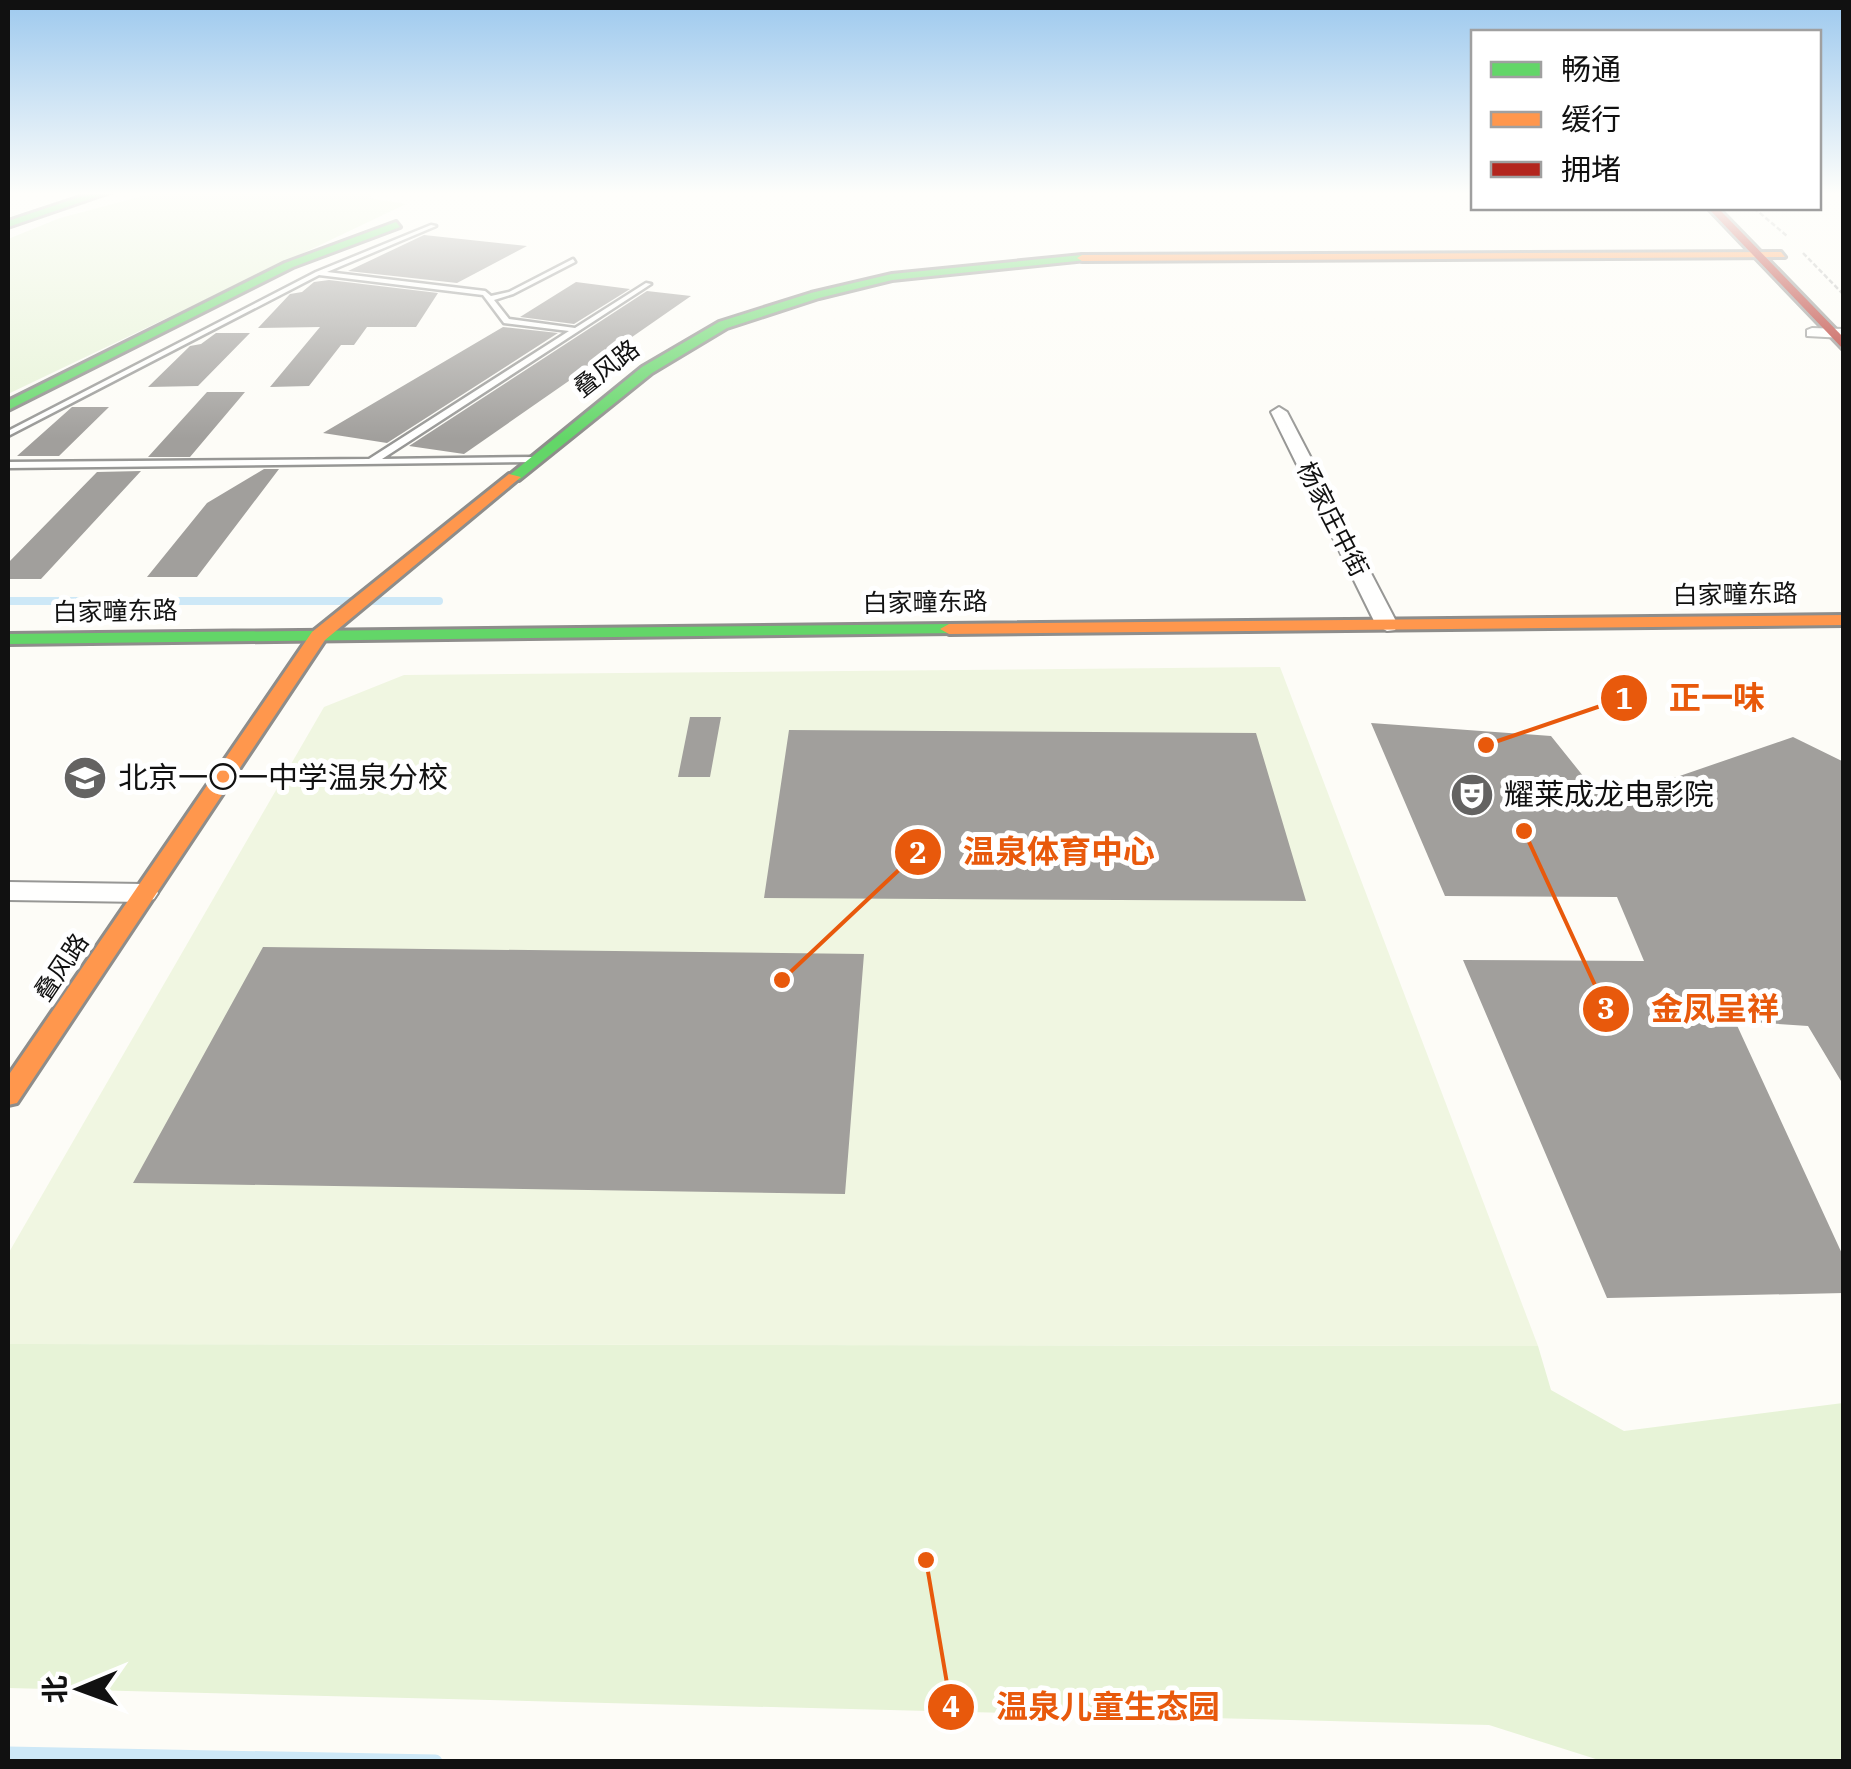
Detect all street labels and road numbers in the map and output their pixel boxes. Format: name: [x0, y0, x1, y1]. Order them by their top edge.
street label: 叠风路: [566, 332, 645, 404]
street label: 杨家庄中街: [1290, 456, 1377, 582]
street label: 白家疃东路: [1672, 576, 1798, 611]
street label: 白家疃东路: [862, 584, 988, 619]
street label: 白家疃东路: [52, 593, 178, 628]
street label: 叠风路: [26, 926, 95, 1007]

